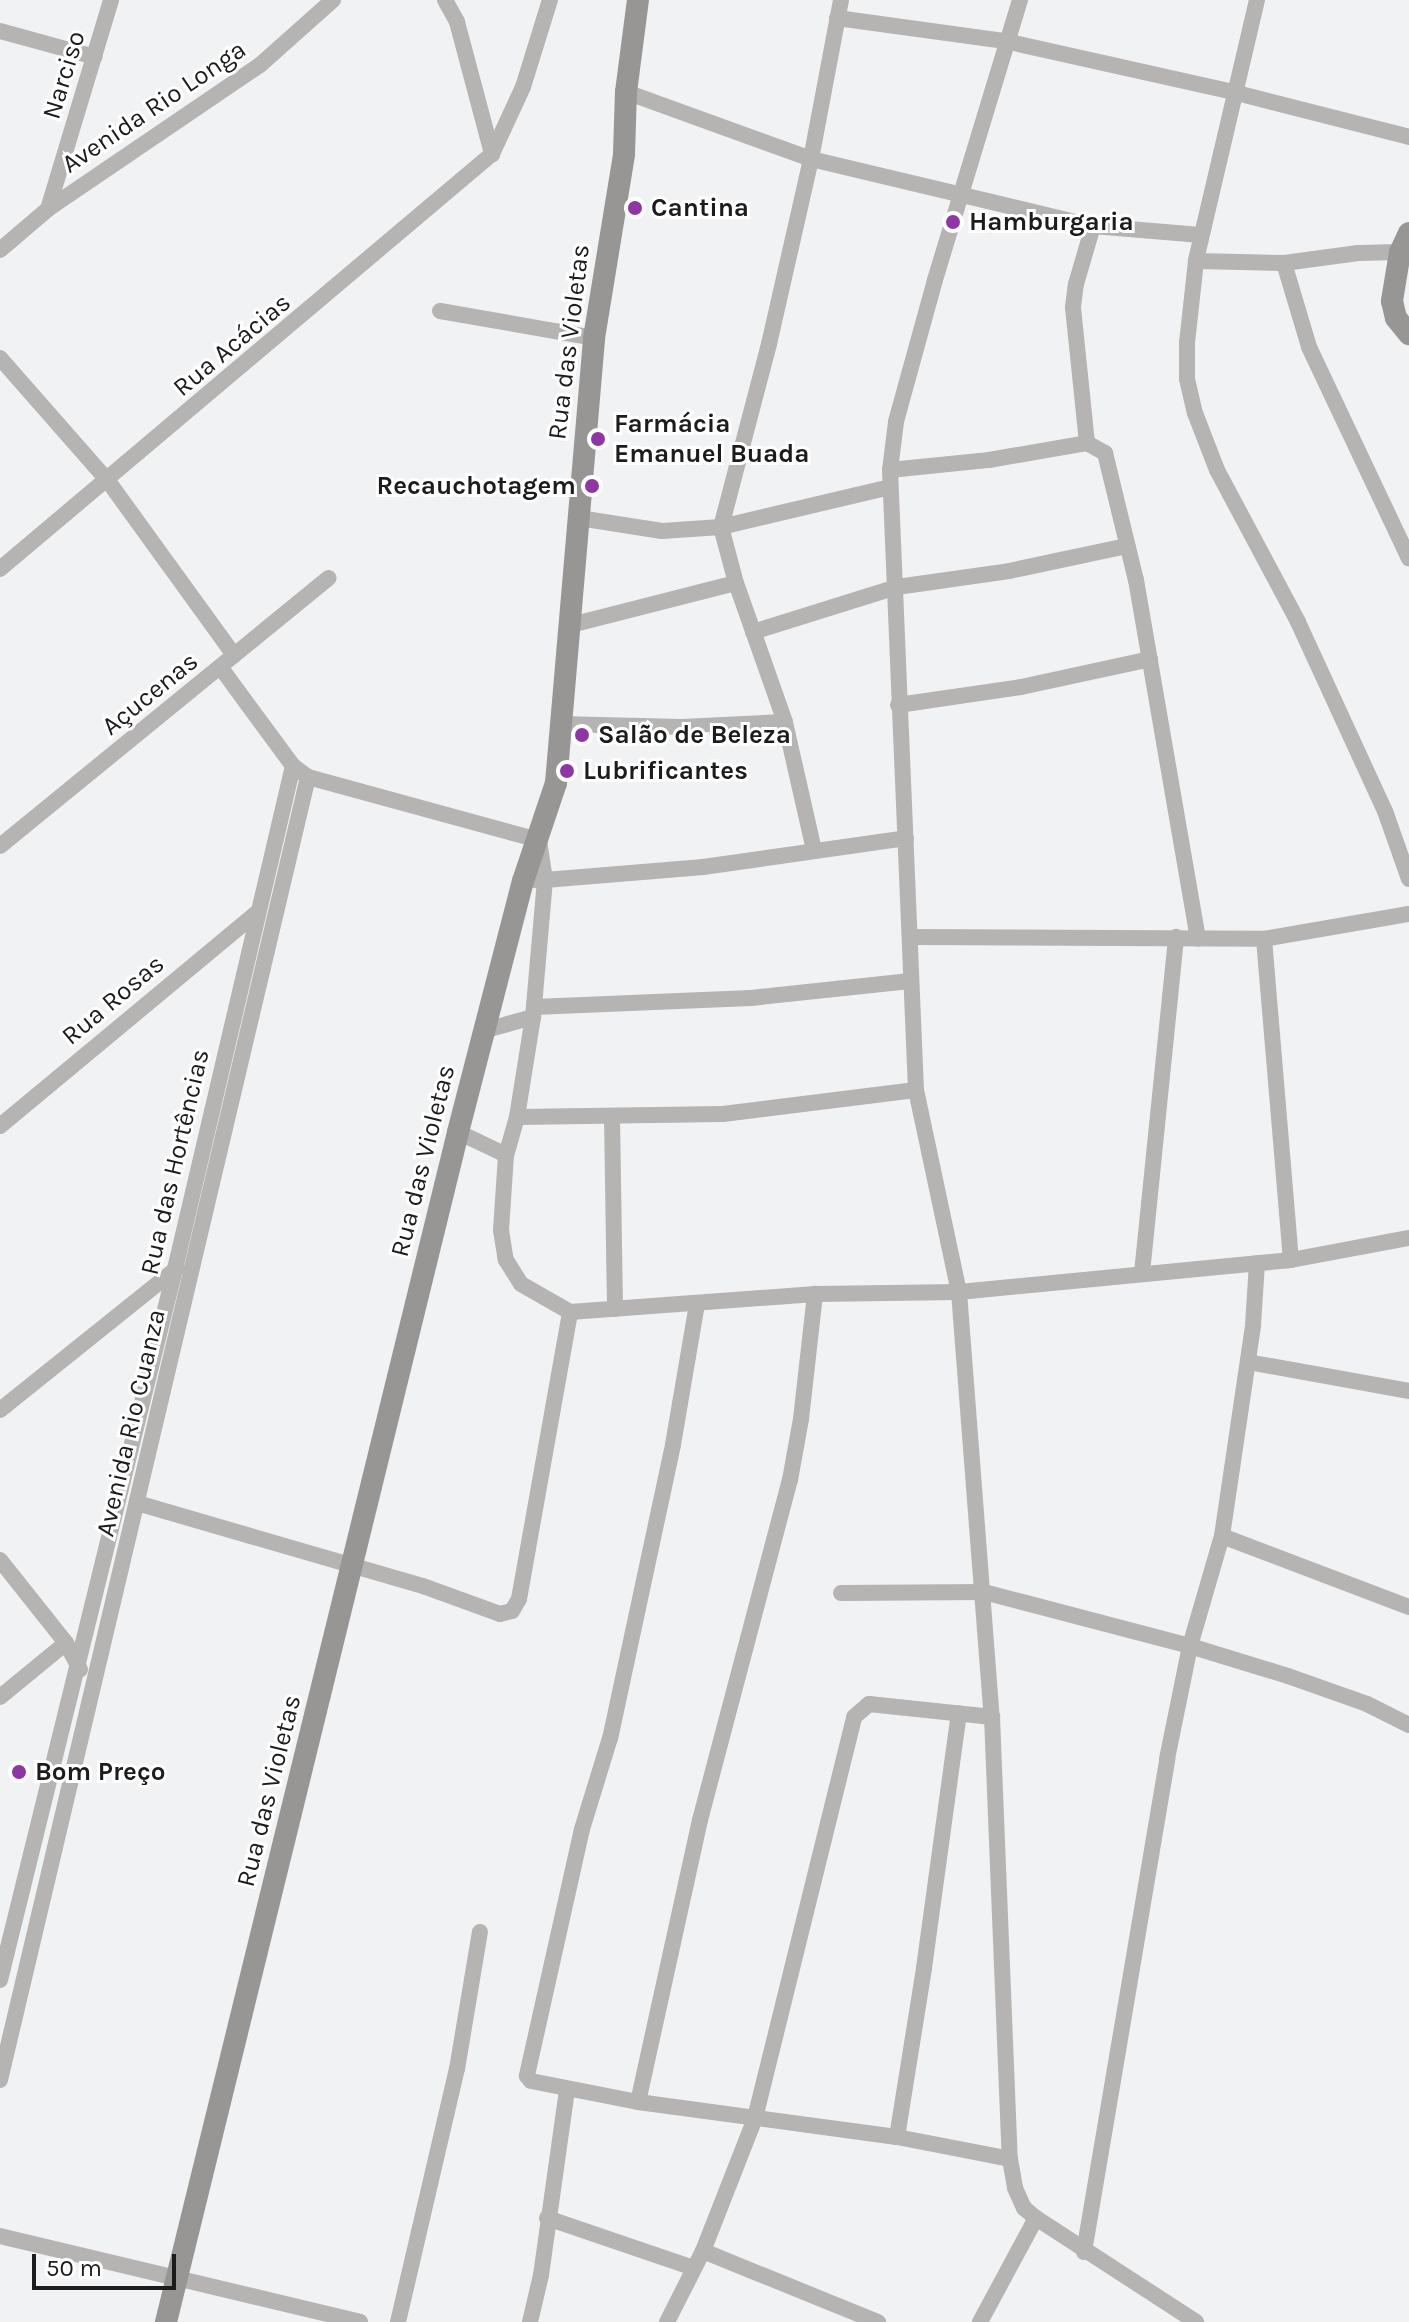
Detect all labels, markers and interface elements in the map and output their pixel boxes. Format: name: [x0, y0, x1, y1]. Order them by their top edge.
street label: Narciso: [36, 27, 92, 123]
street label: Avenida Rio Longa: [56, 34, 252, 180]
place label: Cantina: [651, 192, 749, 224]
marker: Cantina: [626, 199, 644, 217]
place label: Hamburgaria: [969, 206, 1134, 238]
marker: Hamburgaria: [944, 213, 962, 231]
street label: Rua das Violetas: [542, 242, 596, 442]
street label: Rua Acácias: [167, 287, 297, 403]
place label: Farmácia Emanuel Buada: [614, 408, 809, 470]
marker: Farmácia Emanuel Buada: [589, 430, 607, 448]
place label: Recauchotagem: [376, 470, 576, 502]
marker: Recauchotagem: [583, 477, 601, 495]
street label: Açucenas: [96, 646, 204, 742]
place label: Salão de Beleza: [598, 719, 791, 751]
marker: Salão de Beleza: [573, 726, 591, 744]
place label: Lubrificantes: [583, 755, 748, 787]
marker: Lubrificantes: [558, 762, 576, 780]
street label: Rua Rosas: [56, 948, 170, 1052]
street label: Rua das Hortências: [134, 1046, 216, 1278]
street label: Rua das Violetas: [384, 1062, 462, 1260]
street label: Avenida Rio Cuanza: [90, 1306, 172, 1540]
street label: Rua das Violetas: [230, 1692, 308, 1890]
place label: Bom Preço: [35, 1756, 165, 1788]
marker: Bom Preço: [10, 1763, 28, 1781]
scale bar: [36, 2238, 180, 2288]
text: 50 m: [46, 2254, 102, 2282]

